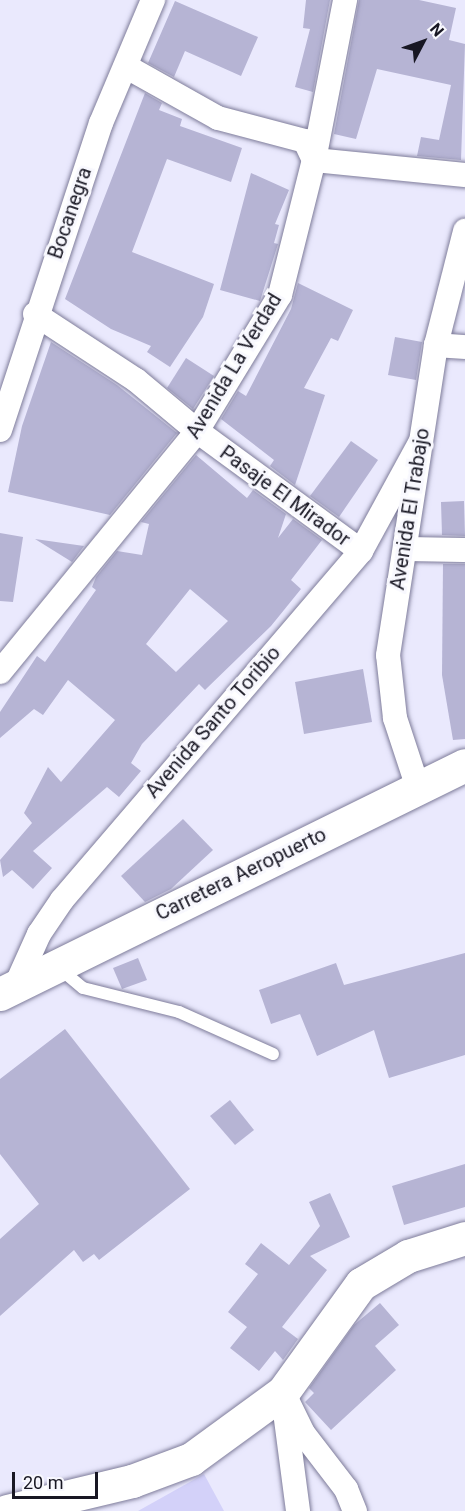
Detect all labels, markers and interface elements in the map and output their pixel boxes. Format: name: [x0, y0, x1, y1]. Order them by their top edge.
north arrow: [393, 12, 453, 72]
text: N: [426, 19, 448, 40]
street label: Bocanegra: [43, 164, 97, 262]
street label: Avenida La Verdad: [181, 289, 287, 443]
street label: Avenida El Trabajo: [385, 426, 435, 592]
street label: Pasaje El Mirador: [215, 441, 355, 551]
street label: Avenida Santo Toribio: [140, 641, 286, 803]
street label: Carretera Aeropuerto: [152, 822, 330, 926]
scale bar: [15, 1460, 100, 1498]
text: 20 m: [23, 1472, 63, 1493]

